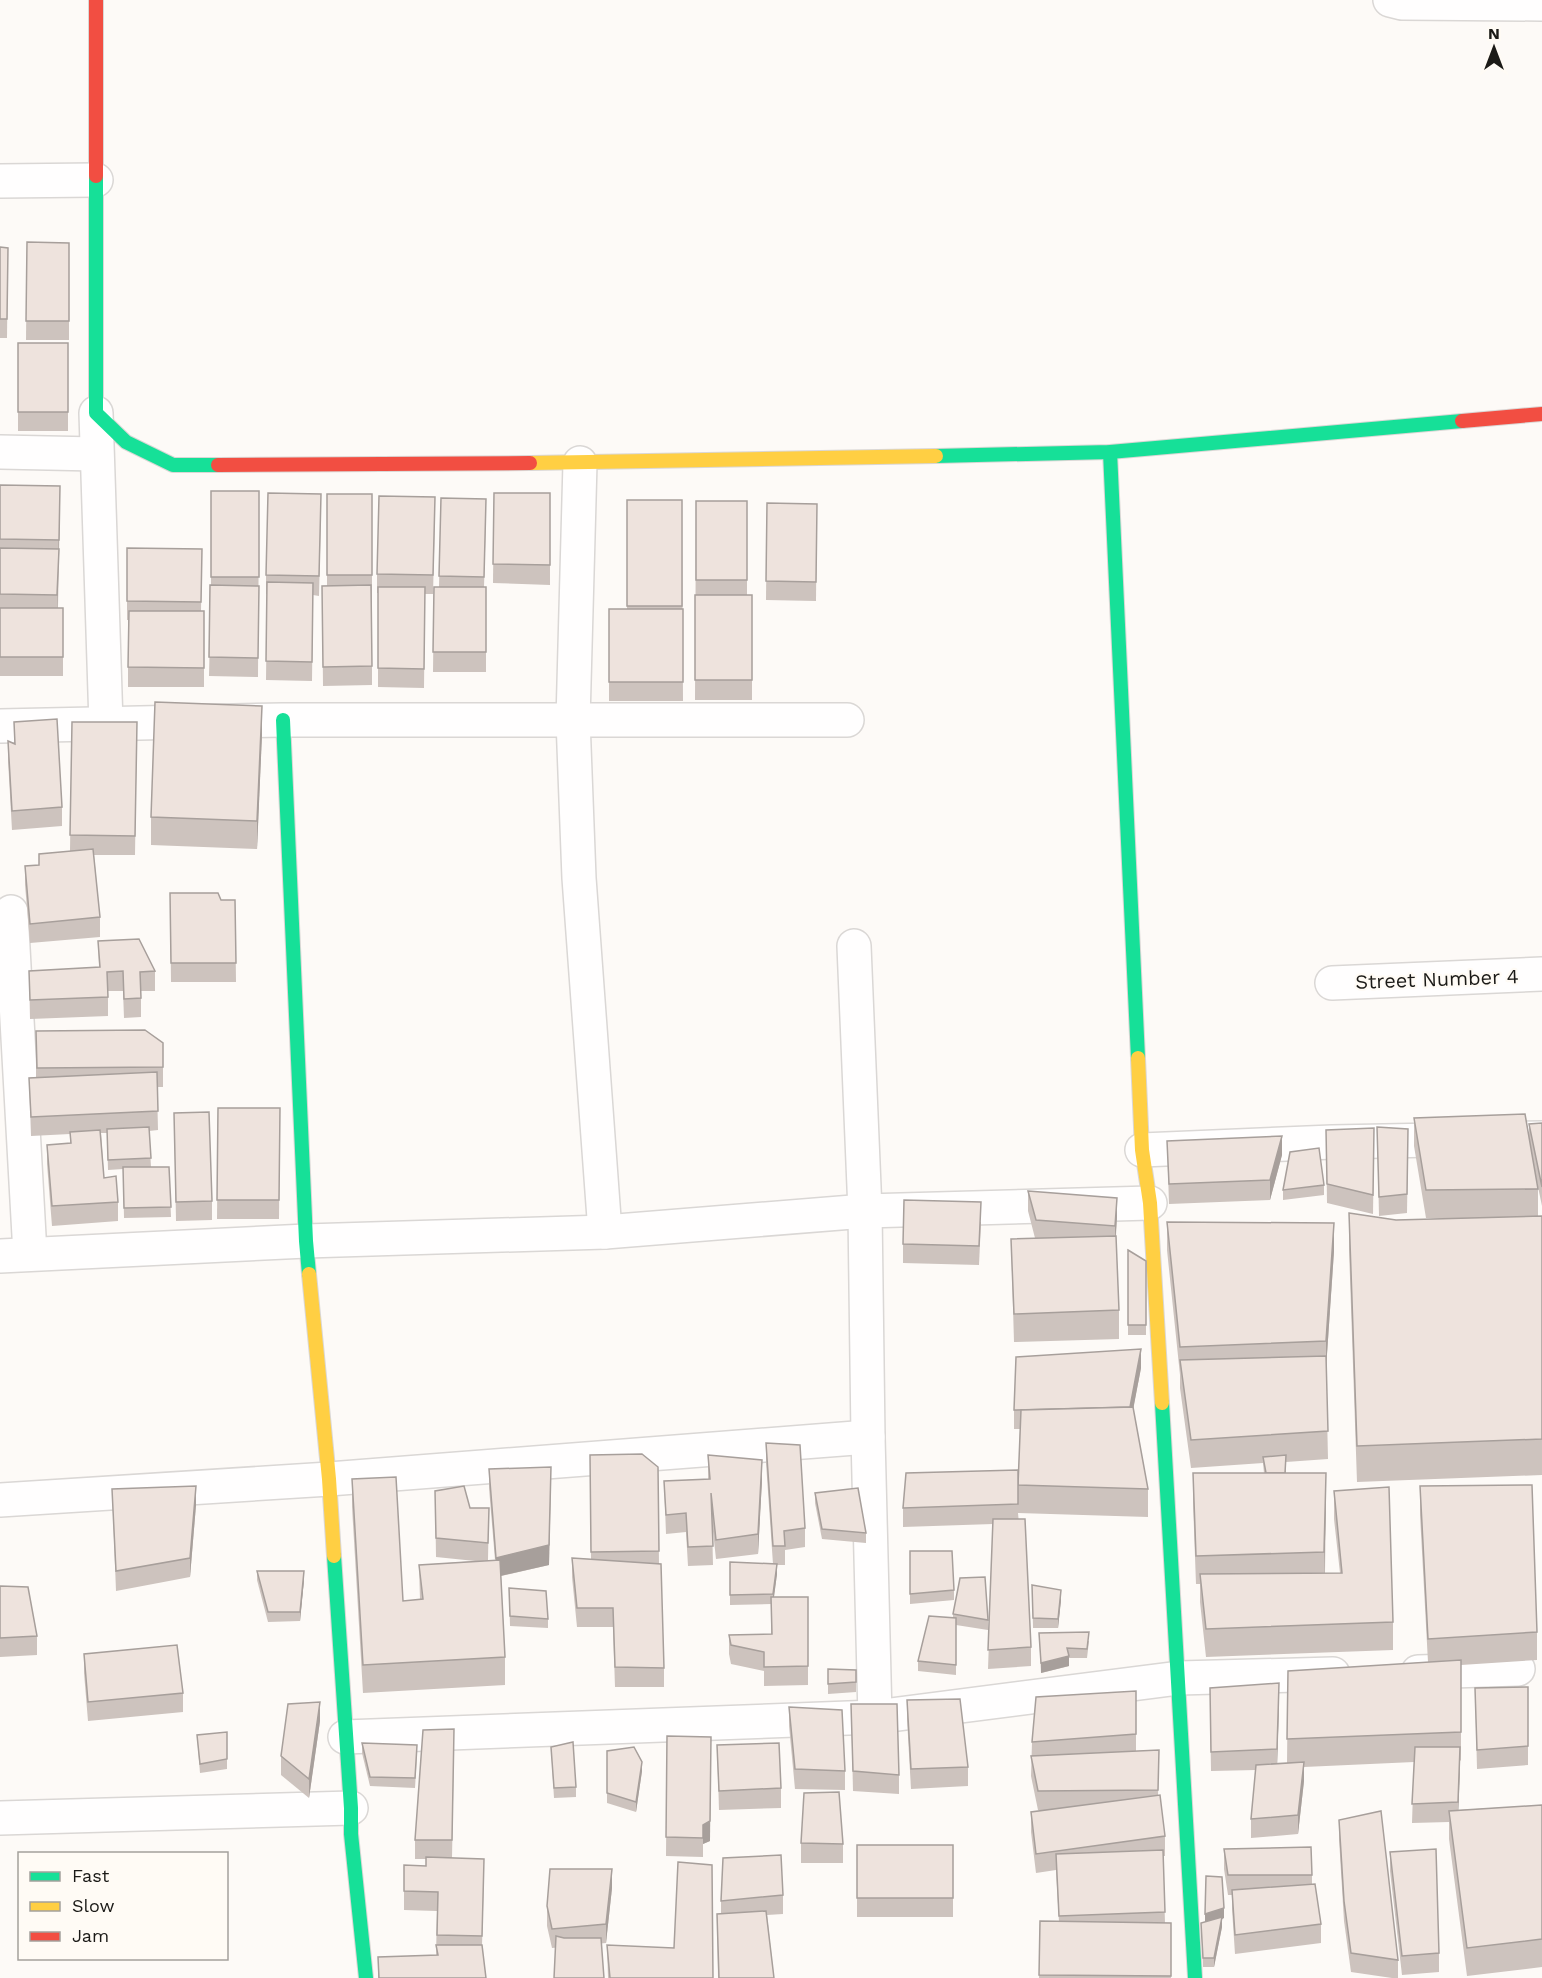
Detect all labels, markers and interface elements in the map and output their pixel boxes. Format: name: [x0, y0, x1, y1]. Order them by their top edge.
north arrow: [1464, 18, 1524, 78]
text: N: [1488, 24, 1500, 43]
street label: Street Number 4: [1355, 964, 1519, 994]
legend: [18, 1852, 228, 1960]
text: Fast: [72, 1865, 110, 1886]
text: Slow: [72, 1895, 115, 1916]
text: Jam: [72, 1925, 109, 1946]

